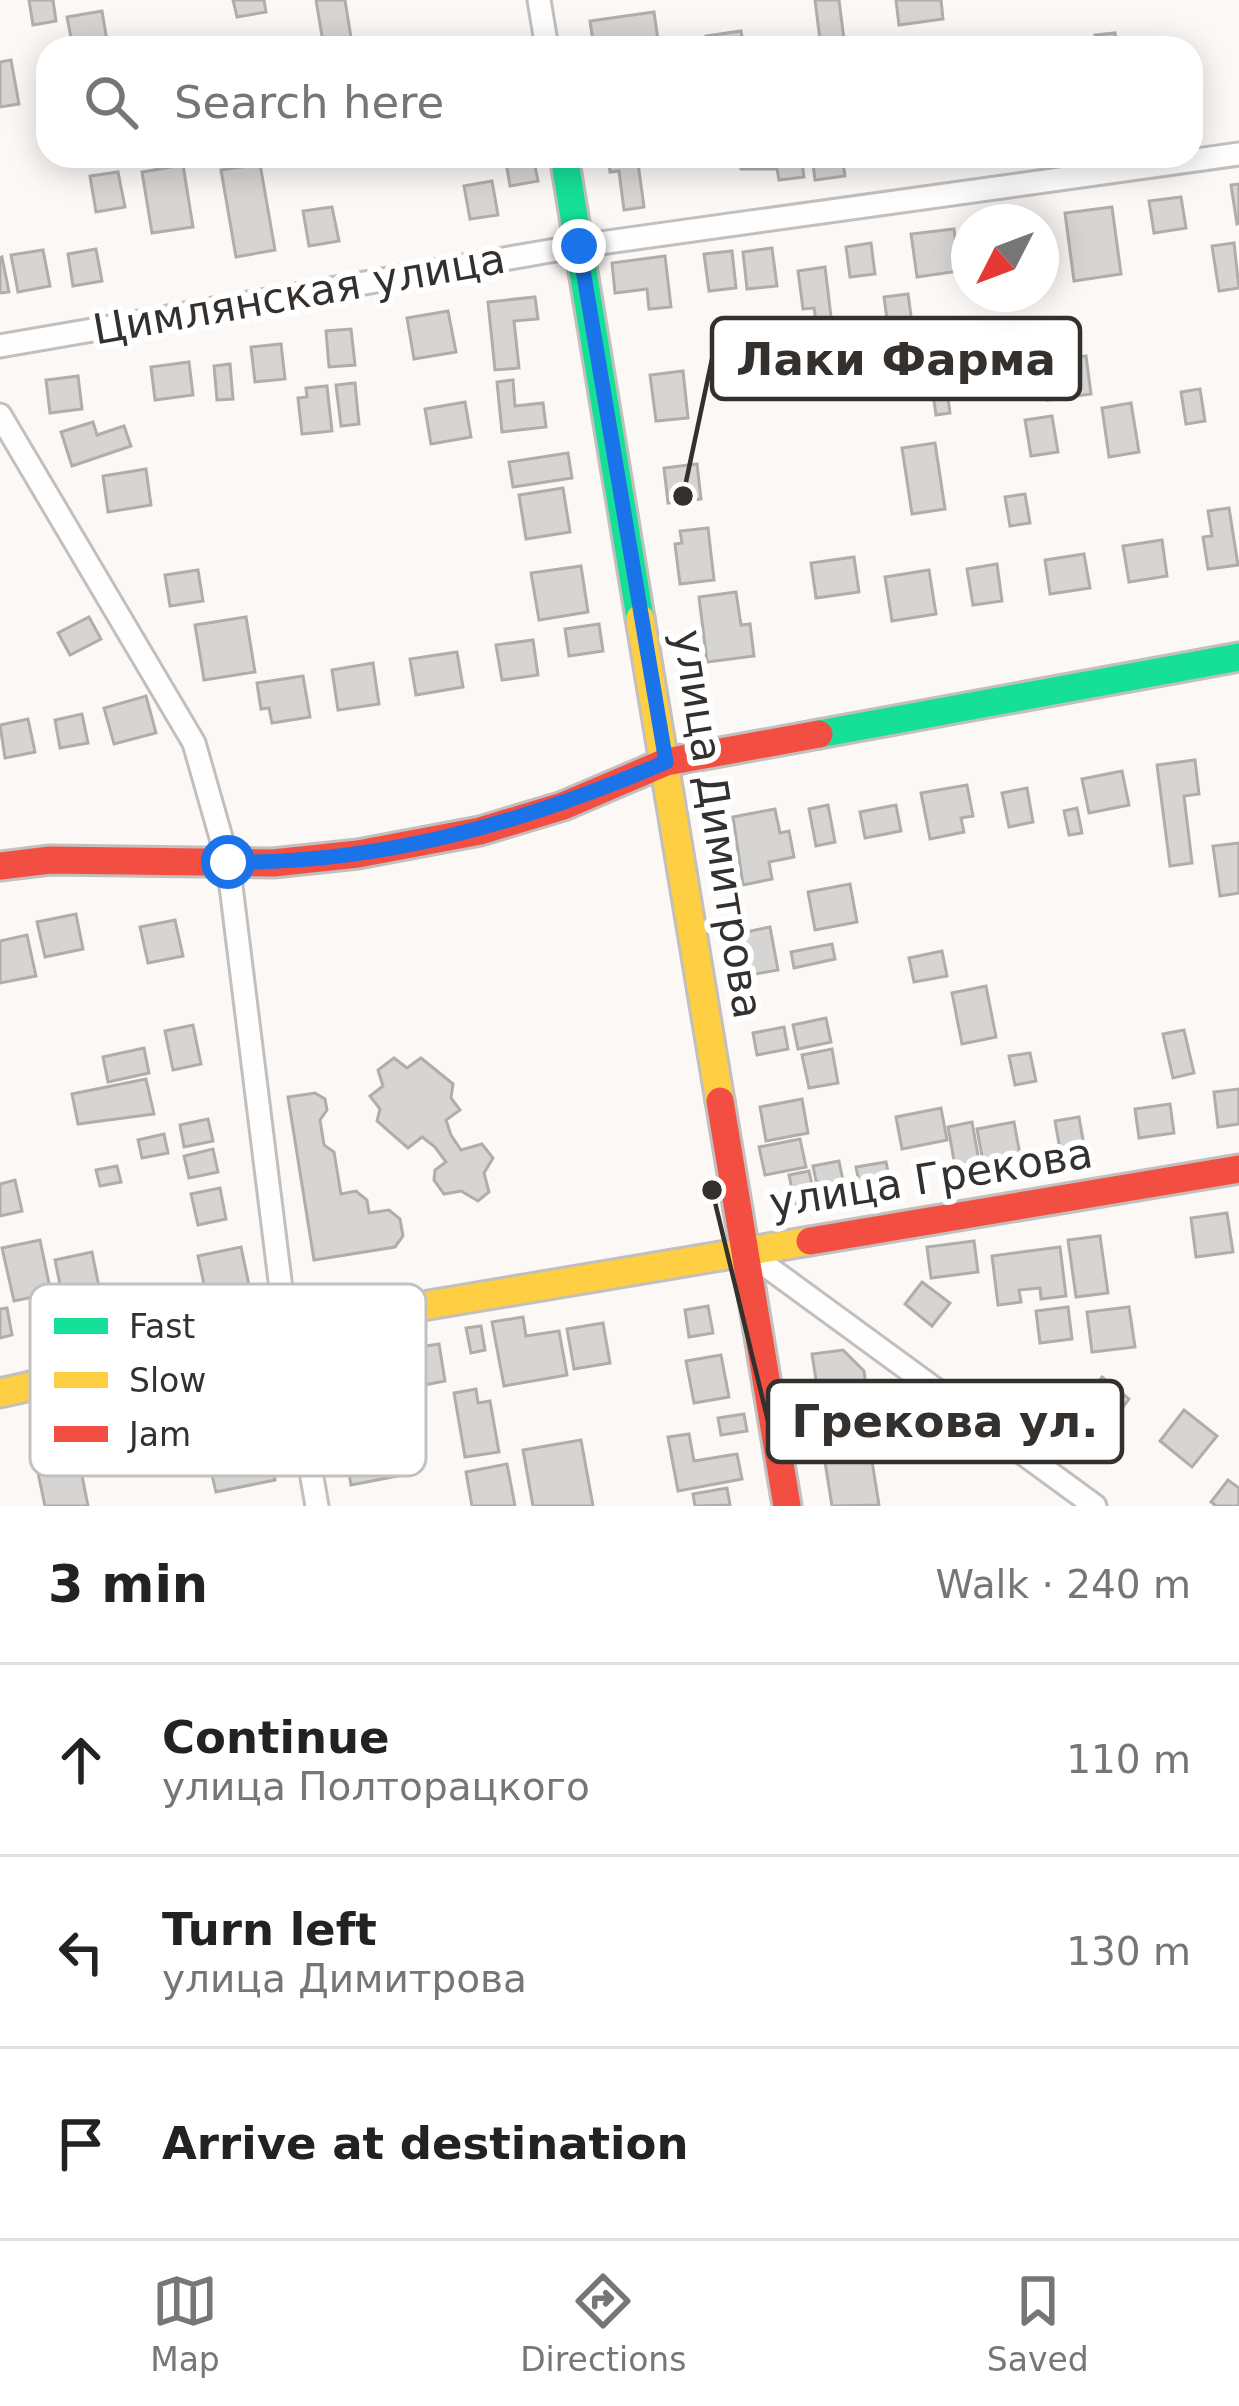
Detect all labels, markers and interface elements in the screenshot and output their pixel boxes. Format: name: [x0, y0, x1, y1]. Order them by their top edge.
search box: [36, 36, 1203, 168]
icon: search: [78, 69, 144, 135]
text: Search here: [174, 76, 444, 129]
north arrow: [951, 204, 1059, 312]
route end: [552, 219, 606, 273]
street label: Цимлянская улица: [89, 234, 509, 354]
callout: Лаки Фарма: [712, 318, 1080, 399]
text: Лаки Фарма: [736, 333, 1056, 386]
street label: улица Димитрова: [663, 626, 773, 1022]
route start: [201, 835, 255, 889]
street label: улица Грекова: [766, 1128, 1096, 1228]
legend: [30, 1284, 426, 1476]
text: Fast: [129, 1307, 195, 1346]
text: Slow: [129, 1361, 206, 1400]
callout: Грекова ул.: [768, 1381, 1122, 1462]
text: Грекова ул.: [792, 1395, 1098, 1448]
text: Jam: [127, 1415, 191, 1454]
text: 3 min: [48, 1555, 208, 1614]
text: Walk · 240 m: [936, 1562, 1191, 1607]
text: Continue: [162, 1711, 390, 1764]
icon: ahead: [48, 1727, 114, 1793]
text: 110 m: [1066, 1737, 1191, 1782]
text: улица Полторацкого: [162, 1764, 590, 1809]
text: Turn left: [162, 1903, 377, 1956]
icon: left: [48, 1919, 114, 1985]
text: 130 m: [1066, 1929, 1191, 1974]
text: улица Димитрова: [162, 1956, 527, 2001]
icon: arrive: [48, 2111, 114, 2177]
text: Arrive at destination: [162, 2117, 688, 2170]
tab: Map: [150, 2268, 220, 2379]
tab: Directions: [520, 2268, 686, 2379]
tab: Saved: [987, 2268, 1089, 2379]

